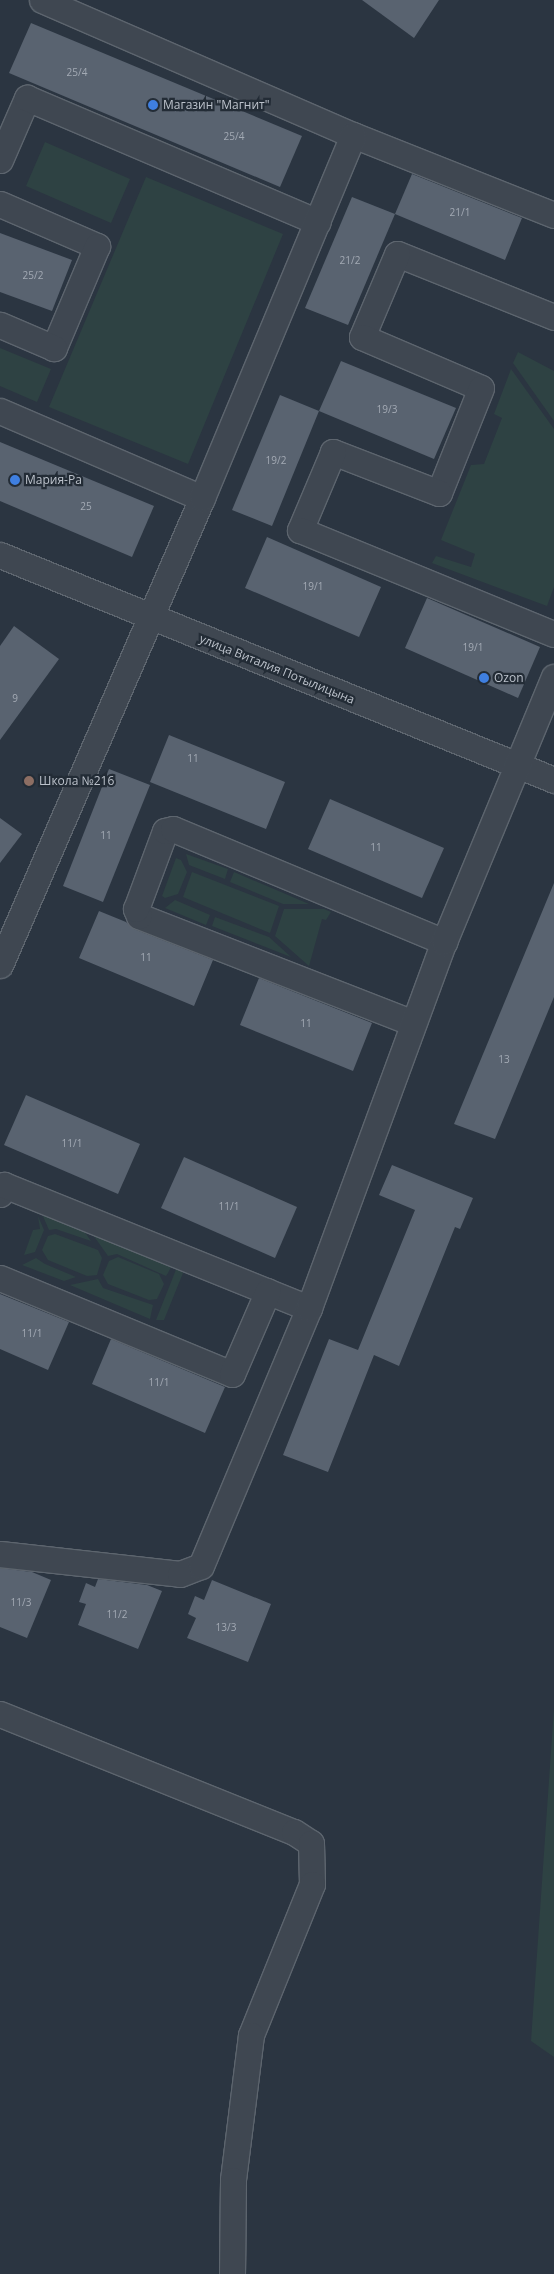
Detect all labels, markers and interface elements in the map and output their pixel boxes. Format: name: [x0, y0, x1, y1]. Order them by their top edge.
house number: 25/4: [67, 67, 87, 79]
place label: Магазин "Магнит": [163, 98, 270, 112]
marker: Магазин "Магнит": [147, 99, 159, 111]
house number: 25/4: [224, 131, 244, 143]
house number: 21/1: [450, 207, 470, 219]
house number: 21/2: [340, 255, 360, 267]
house number: 25/2: [23, 270, 43, 282]
house number: 19/3: [377, 404, 397, 416]
house number: 19/2: [266, 455, 286, 467]
place label: Мария-Ра: [25, 473, 82, 487]
marker: Мария-Ра: [9, 474, 21, 486]
house number: 25: [80, 501, 92, 513]
house number: 19/1: [303, 581, 323, 593]
street label: улица Виталия Потылицына: [197, 631, 357, 707]
house number: 19/1: [463, 642, 483, 654]
place label: Ozon: [494, 671, 524, 685]
marker: Ozon: [478, 672, 490, 684]
house number: 9: [12, 693, 18, 705]
house number: 11: [187, 753, 199, 765]
place label: Школа №216: [39, 774, 114, 788]
marker: Школа №216: [23, 775, 35, 787]
house number: 11: [100, 830, 112, 842]
house number: 11: [370, 842, 382, 854]
house number: 11: [140, 952, 152, 964]
house number: 11: [300, 1018, 312, 1030]
house number: 13: [498, 1054, 510, 1066]
house number: 11/1: [62, 1138, 82, 1150]
house number: 11/1: [219, 1201, 239, 1213]
house number: 11/1: [22, 1328, 42, 1340]
house number: 11/1: [149, 1377, 169, 1389]
house number: 11/3: [11, 1597, 31, 1609]
house number: 11/2: [107, 1609, 127, 1621]
house number: 13/3: [216, 1622, 236, 1634]

